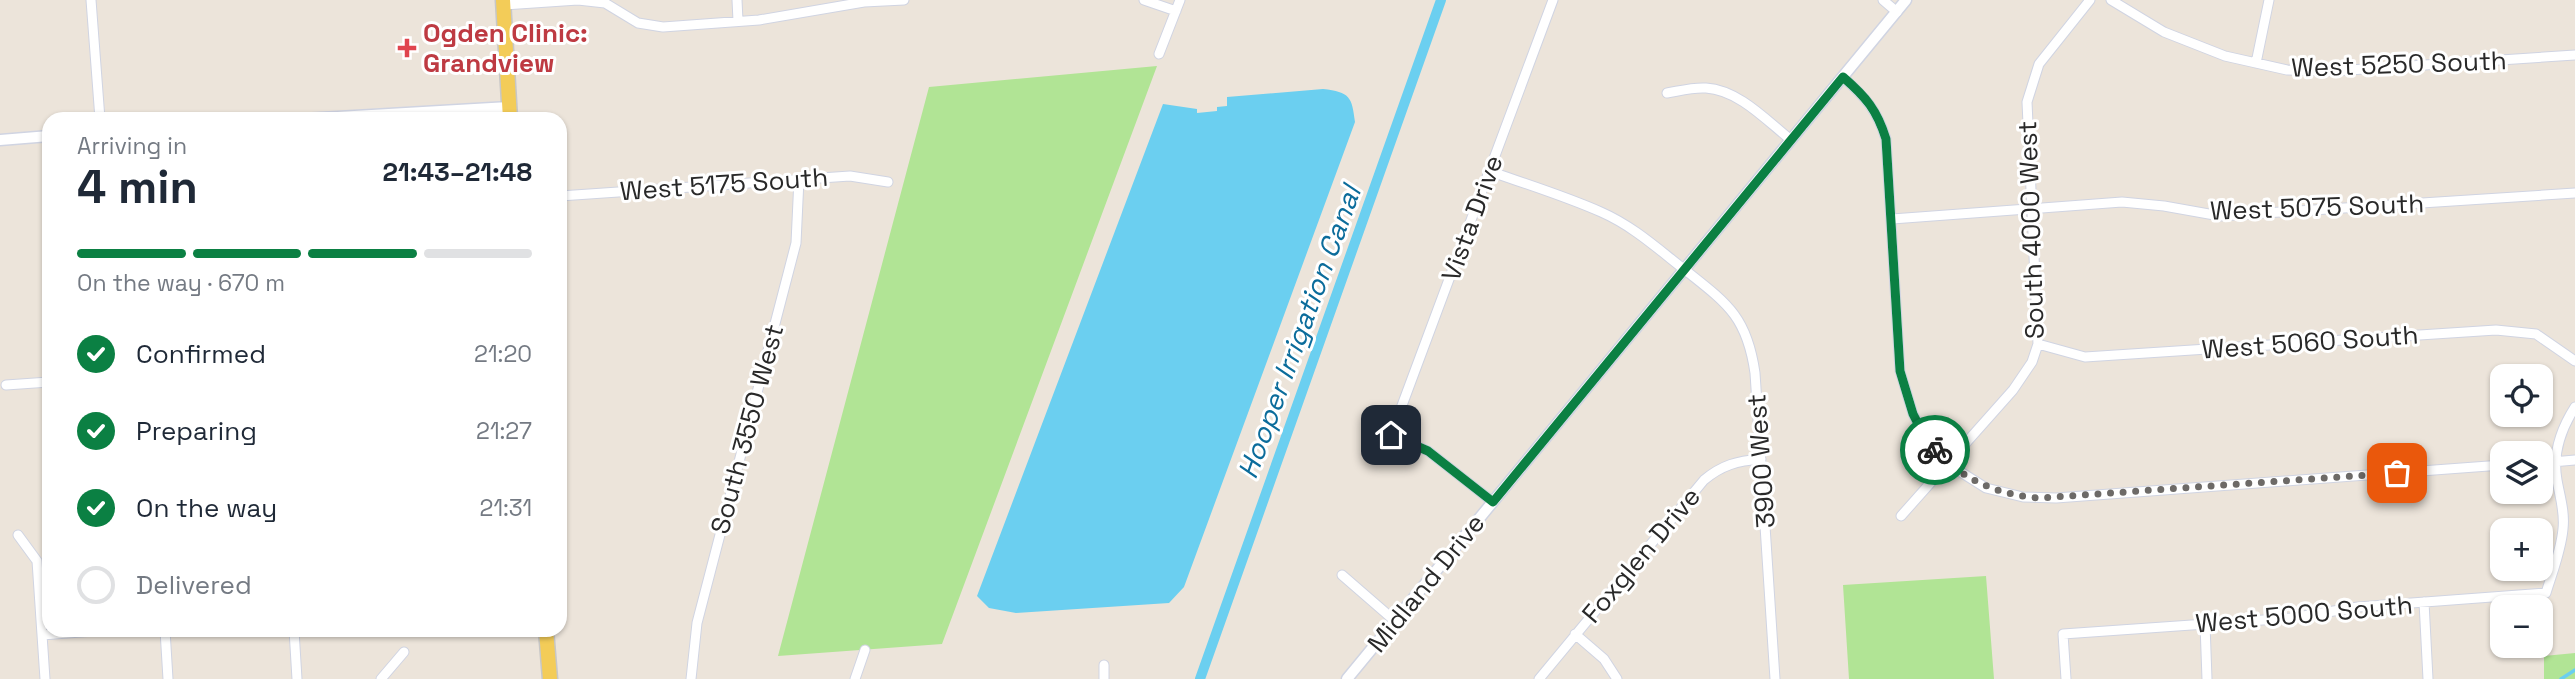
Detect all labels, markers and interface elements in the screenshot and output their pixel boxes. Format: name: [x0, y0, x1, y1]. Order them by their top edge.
place label: Ogden Clinic: Grandview: [423, 16, 588, 80]
marker: Ogden Clinic: Grandview: [397, 38, 417, 58]
street label: West 5250 South: [2291, 43, 2507, 85]
street label: South 4000 West: [2010, 120, 2052, 340]
text: Arriving in: [77, 131, 187, 161]
street label: Vista Drive: [1434, 150, 1510, 286]
text: 21:43–21:48: [382, 155, 532, 189]
text: 4 min: [77, 158, 198, 216]
street label: West 5175 South: [619, 160, 829, 208]
water label: Hooper Irrigation Canal: [1229, 178, 1370, 483]
street label: West 5075 South: [2209, 186, 2425, 228]
text: On the way · 670 m: [77, 268, 285, 298]
street label: West 5060 South: [2201, 317, 2419, 367]
street label: South 3550 West: [703, 320, 791, 538]
icon: check: [77, 335, 115, 373]
text: Confirmed: [136, 337, 266, 371]
text: 21:20: [474, 339, 532, 369]
map controls: [2490, 364, 2553, 658]
button: locate: [2490, 364, 2553, 427]
street label: 3900 West: [1739, 393, 1783, 529]
pin: [1361, 405, 1421, 465]
icon: check: [77, 412, 115, 450]
text: Preparing: [136, 414, 257, 448]
courier: [1900, 415, 1970, 485]
text: 21:27: [476, 416, 532, 446]
icon: home: [1372, 416, 1410, 454]
icon: bike: [1916, 431, 1954, 469]
button: layers: [2490, 441, 2553, 504]
pin: [2367, 443, 2427, 503]
icon: bag: [2378, 454, 2416, 492]
street label: Foxglen Drive: [1574, 480, 1708, 630]
icon: check: [77, 489, 115, 527]
text: On the way: [136, 491, 277, 525]
text: 21:31: [480, 493, 532, 523]
street label: Midland Drive: [1360, 507, 1492, 659]
button: +: [2490, 518, 2553, 581]
text: Delivered: [136, 568, 252, 602]
street label: West 5000 South: [2194, 588, 2414, 640]
button: −: [2490, 595, 2553, 658]

